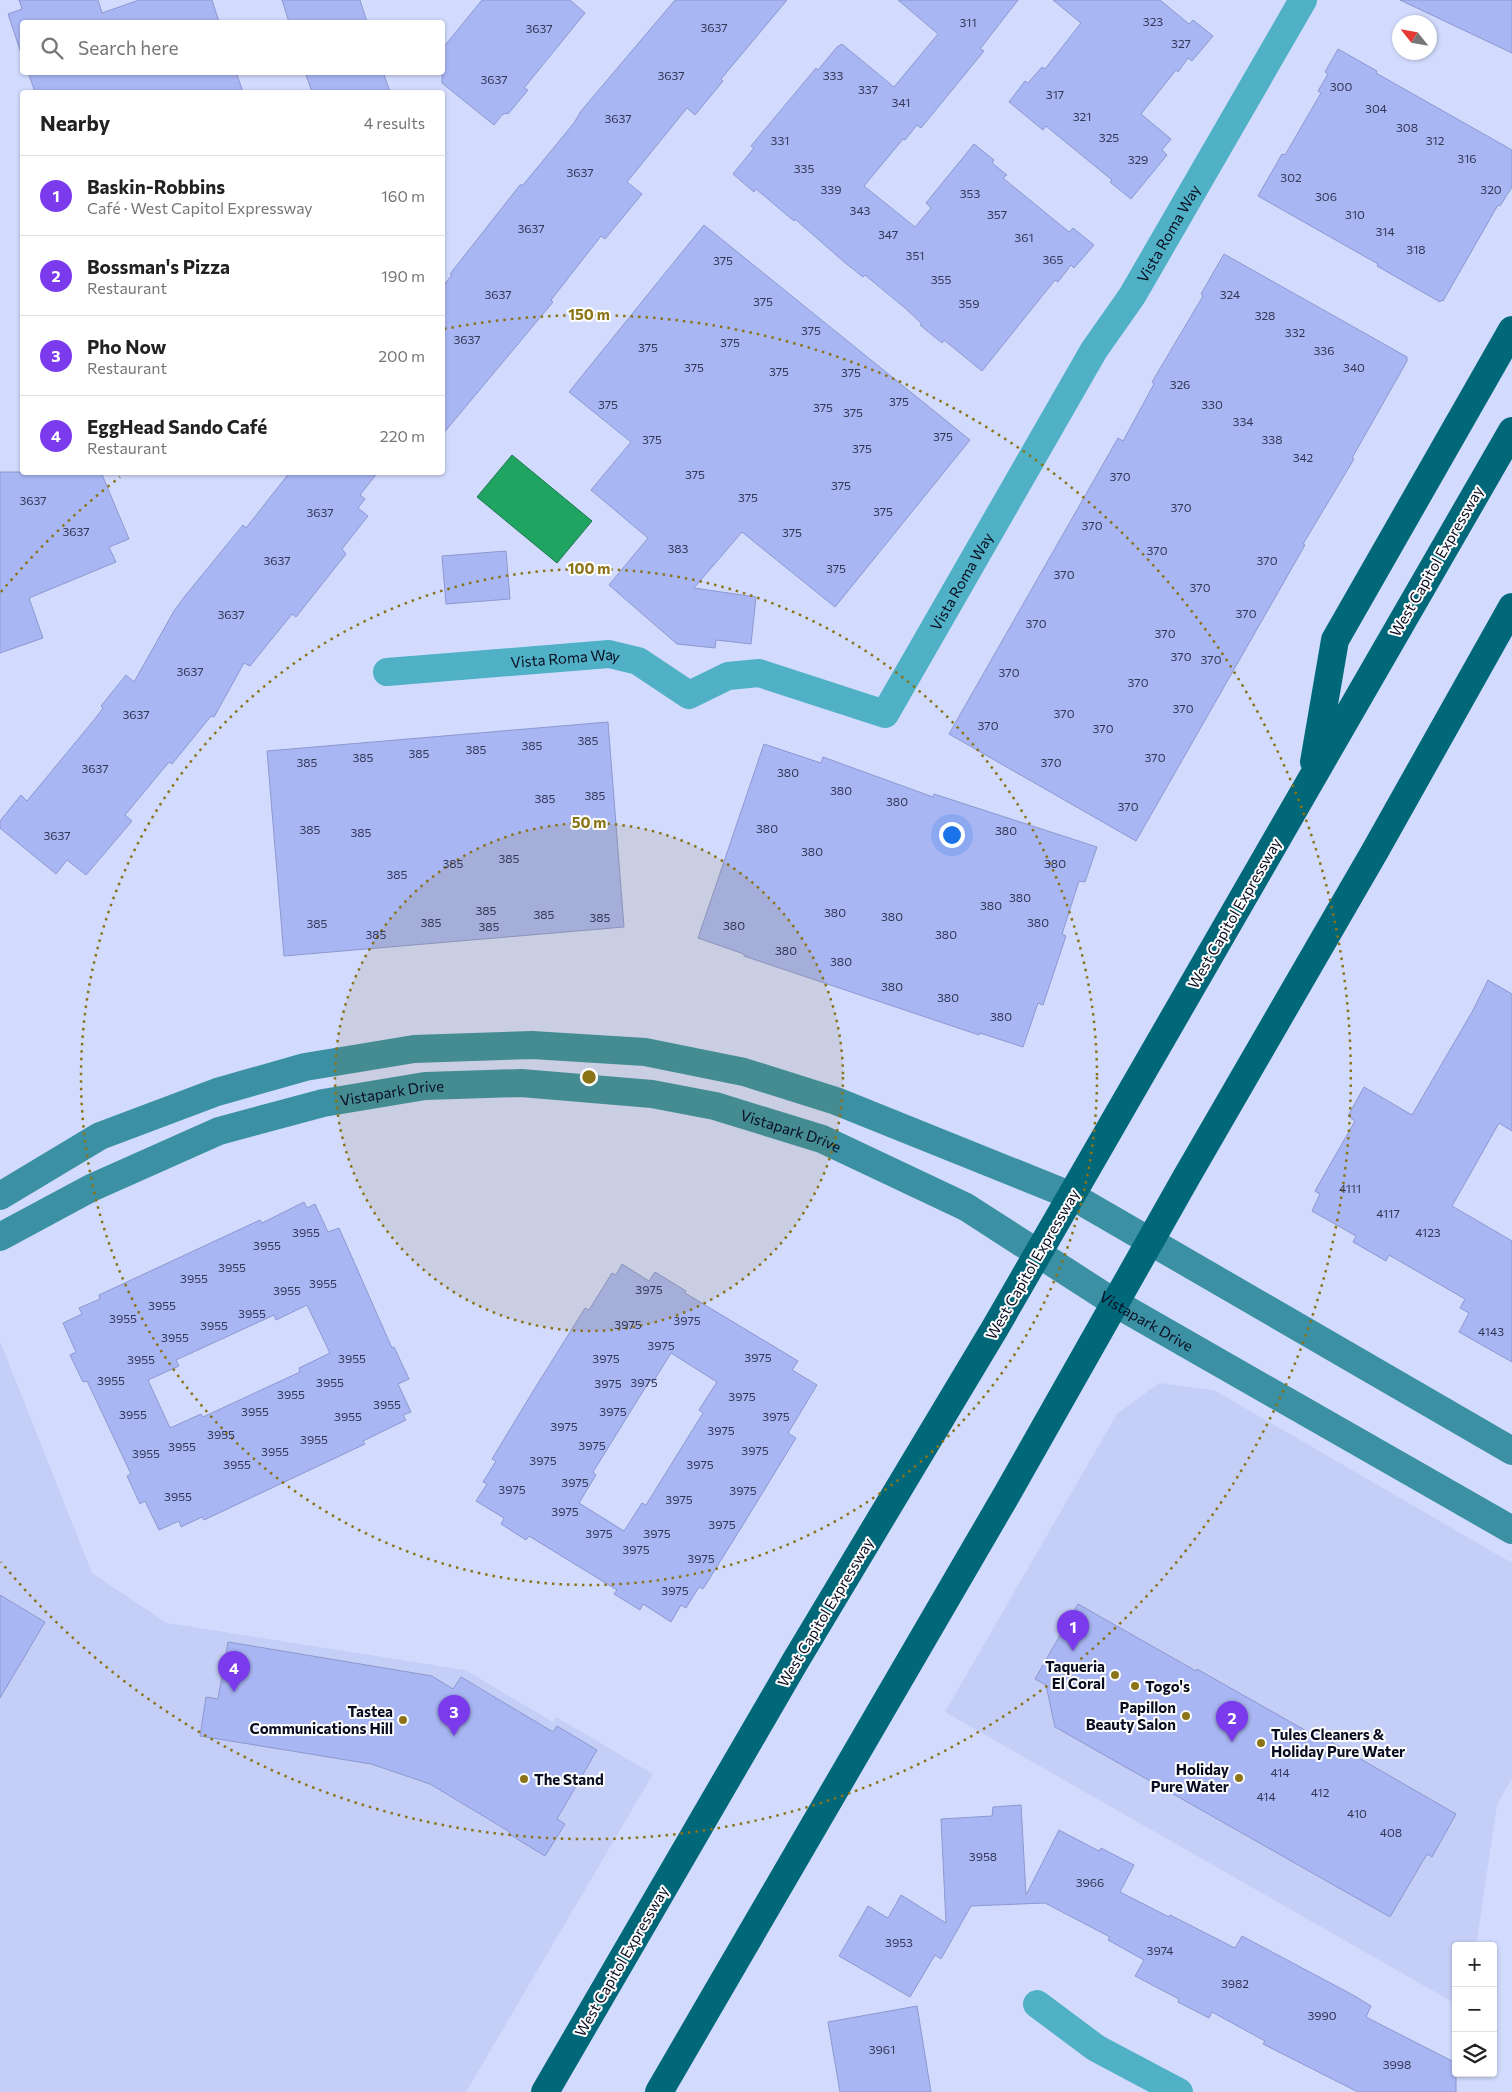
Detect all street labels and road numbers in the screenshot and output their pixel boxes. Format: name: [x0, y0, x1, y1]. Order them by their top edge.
street label: Vista Roma Way: [1133, 181, 1204, 286]
street label: West Capitol Expressway: [1386, 482, 1487, 639]
street label: Vista Roma Way: [926, 529, 997, 633]
street label: Vista Roma Way: [510, 645, 622, 671]
street label: West Capitol Expressway: [1184, 834, 1285, 991]
street label: Vistapark Drive: [339, 1076, 444, 1109]
street label: Vistapark Drive: [738, 1105, 844, 1156]
street label: West Capitol Expressway: [982, 1185, 1083, 1342]
street label: Vistapark Drive: [1097, 1287, 1197, 1355]
street label: West Capitol Expressway: [773, 1534, 877, 1690]
street label: West Capitol Expressway: [571, 1882, 672, 2039]

